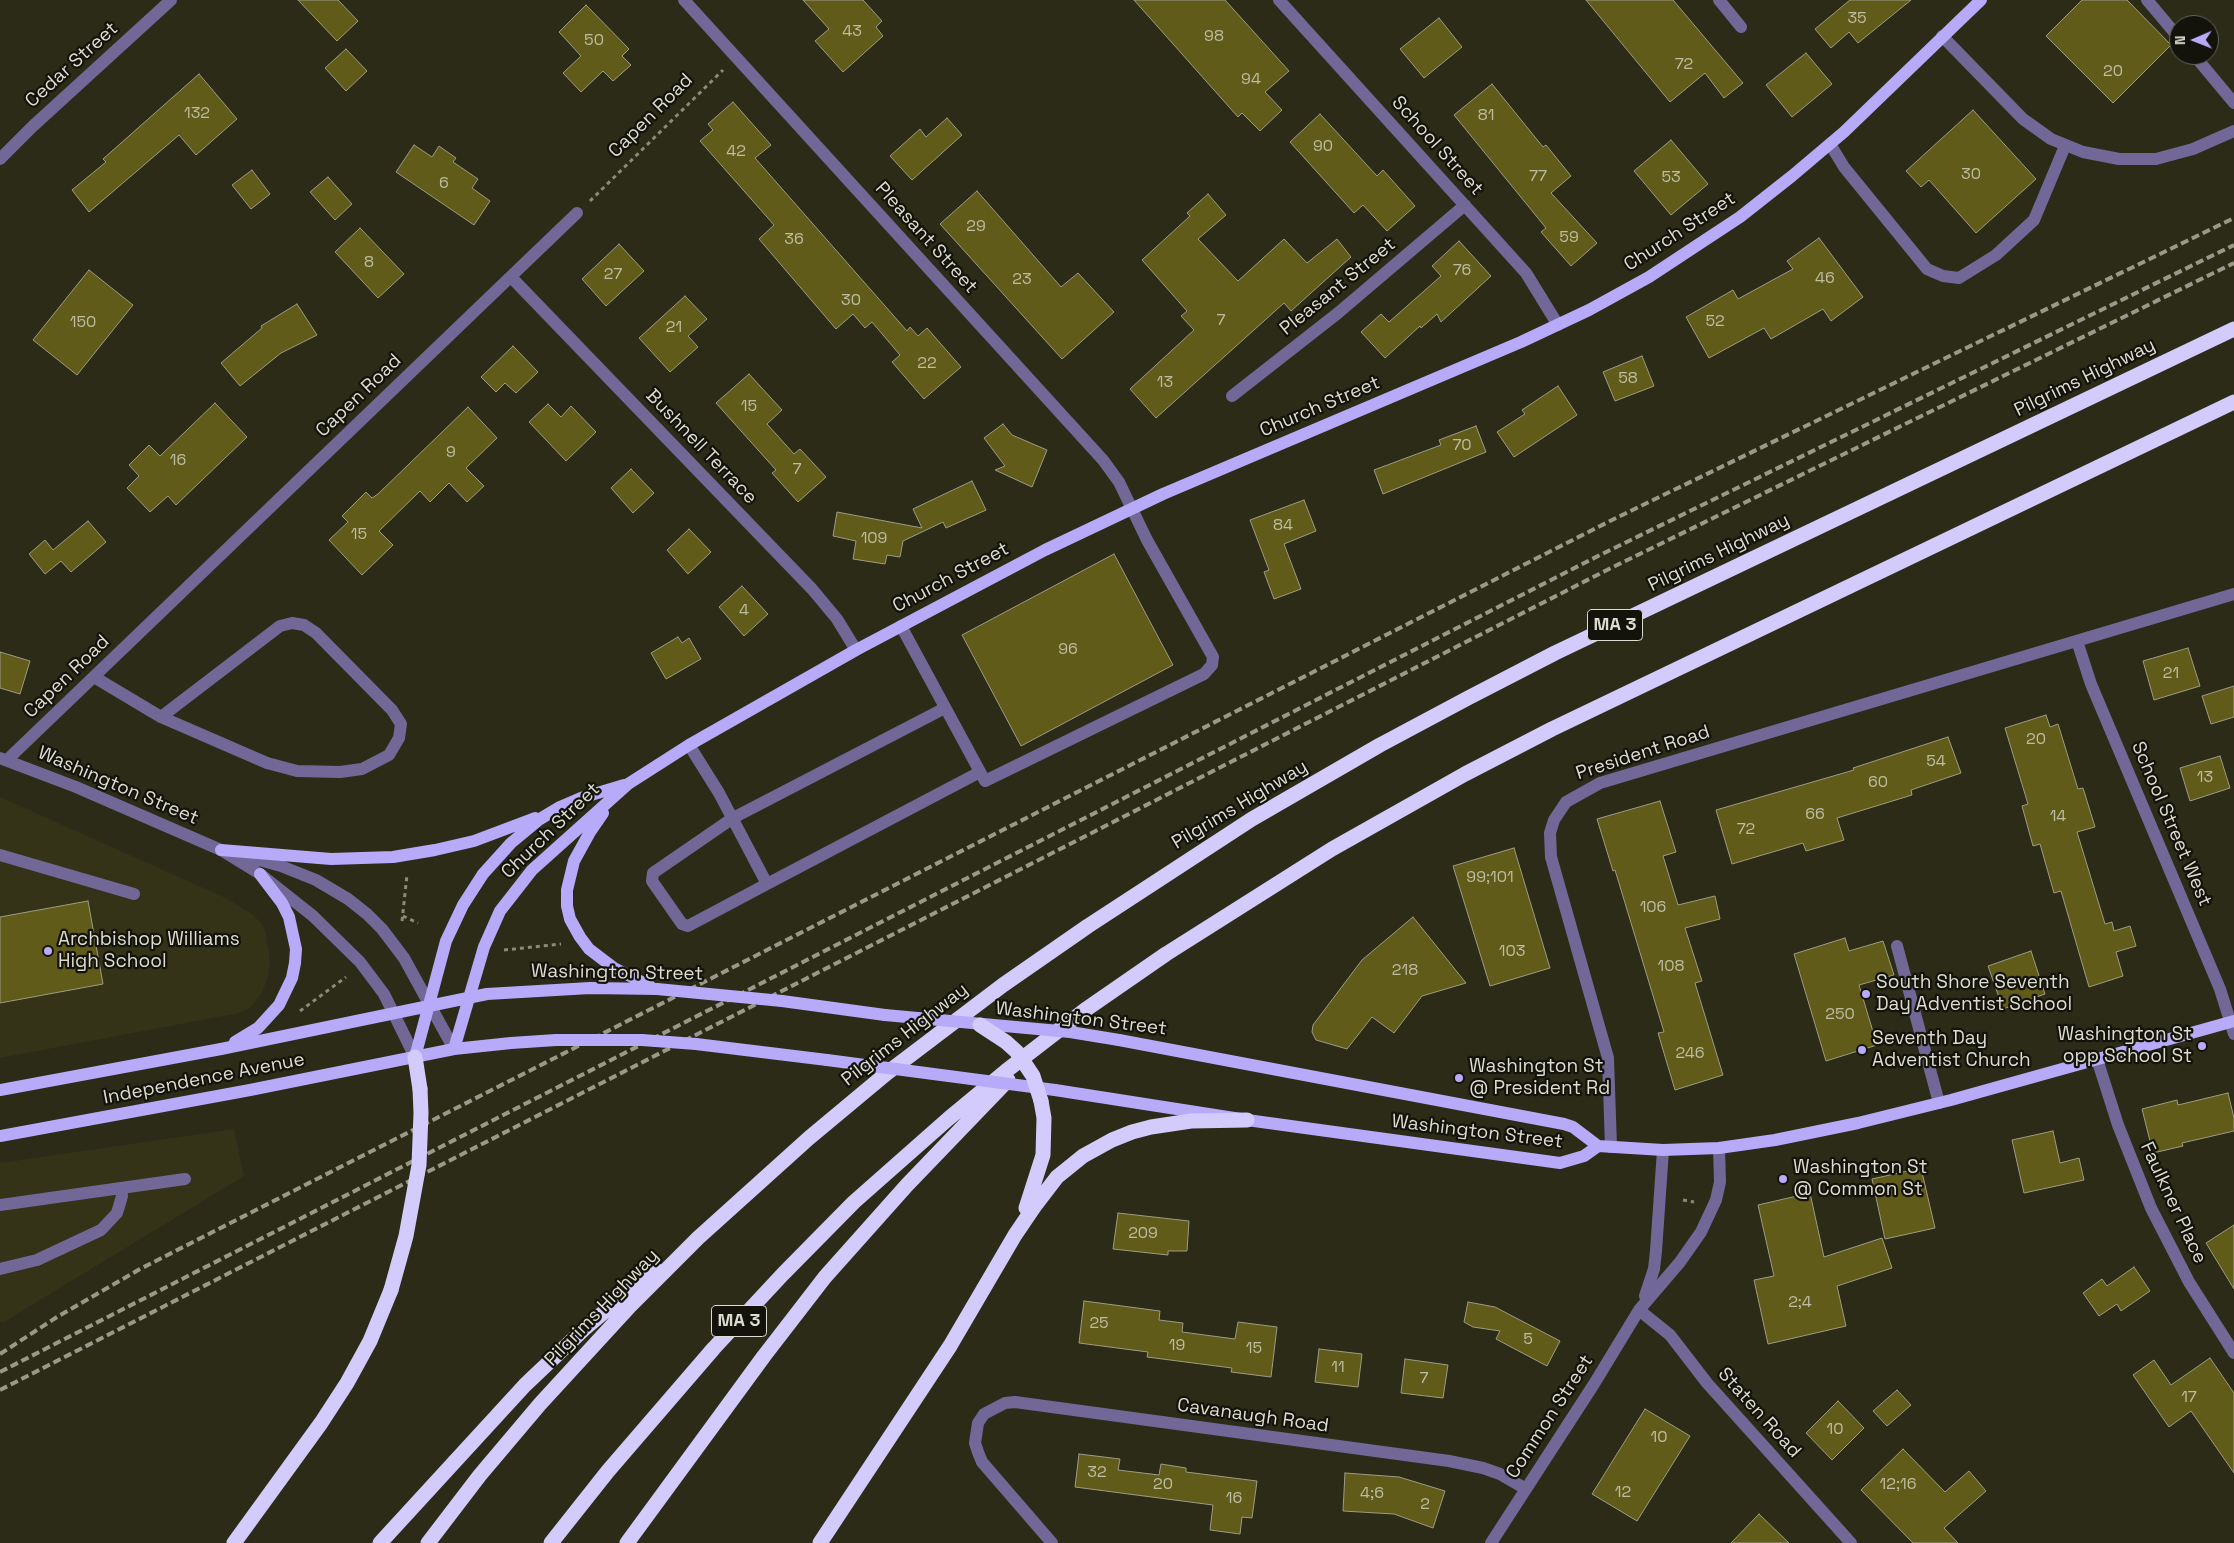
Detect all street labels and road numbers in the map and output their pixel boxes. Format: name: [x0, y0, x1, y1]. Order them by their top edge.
street label: Cedar Street: [21, 17, 123, 113]
street label: Capen Road: [604, 69, 698, 163]
street label: School Street: [1386, 92, 1488, 200]
street label: Pleasant Street: [870, 178, 982, 298]
street label: Church Street: [1620, 188, 1740, 276]
street label: Pleasant Street: [1276, 233, 1400, 341]
street label: Pilgrims Highway: [2011, 334, 2159, 422]
street label: Capen Road: [312, 350, 406, 442]
street label: Church Street: [1257, 371, 1383, 443]
street label: Bushnell Terrace: [640, 385, 762, 509]
street label: Pilgrims Highway: [1645, 509, 1793, 597]
street label: Church Street: [889, 538, 1013, 618]
road number: MA 3: [1588, 610, 1642, 640]
street label: Capen Road: [20, 631, 114, 723]
street label: President Road: [1573, 721, 1713, 785]
street label: School Street West: [2126, 738, 2216, 910]
street label: Washington Street: [34, 742, 202, 830]
street label: Pilgrims Highway: [1168, 756, 1312, 854]
street label: Church Street: [497, 778, 605, 884]
street label: Washington Street: [531, 960, 703, 986]
street label: Pilgrims Highway: [837, 979, 973, 1091]
street label: Washington Street: [994, 997, 1168, 1041]
street label: Independence Avenue: [101, 1048, 307, 1110]
street label: Washington Street: [1390, 1110, 1564, 1154]
street label: Faulkner Place: [2135, 1139, 2211, 1267]
street label: Pilgrims Highway: [540, 1245, 664, 1371]
road number: MA 3: [712, 1305, 766, 1336]
street label: Common Street: [1502, 1351, 1598, 1483]
street label: Staten Road: [1713, 1363, 1805, 1463]
street label: Cavanaugh Road: [1176, 1394, 1330, 1438]

